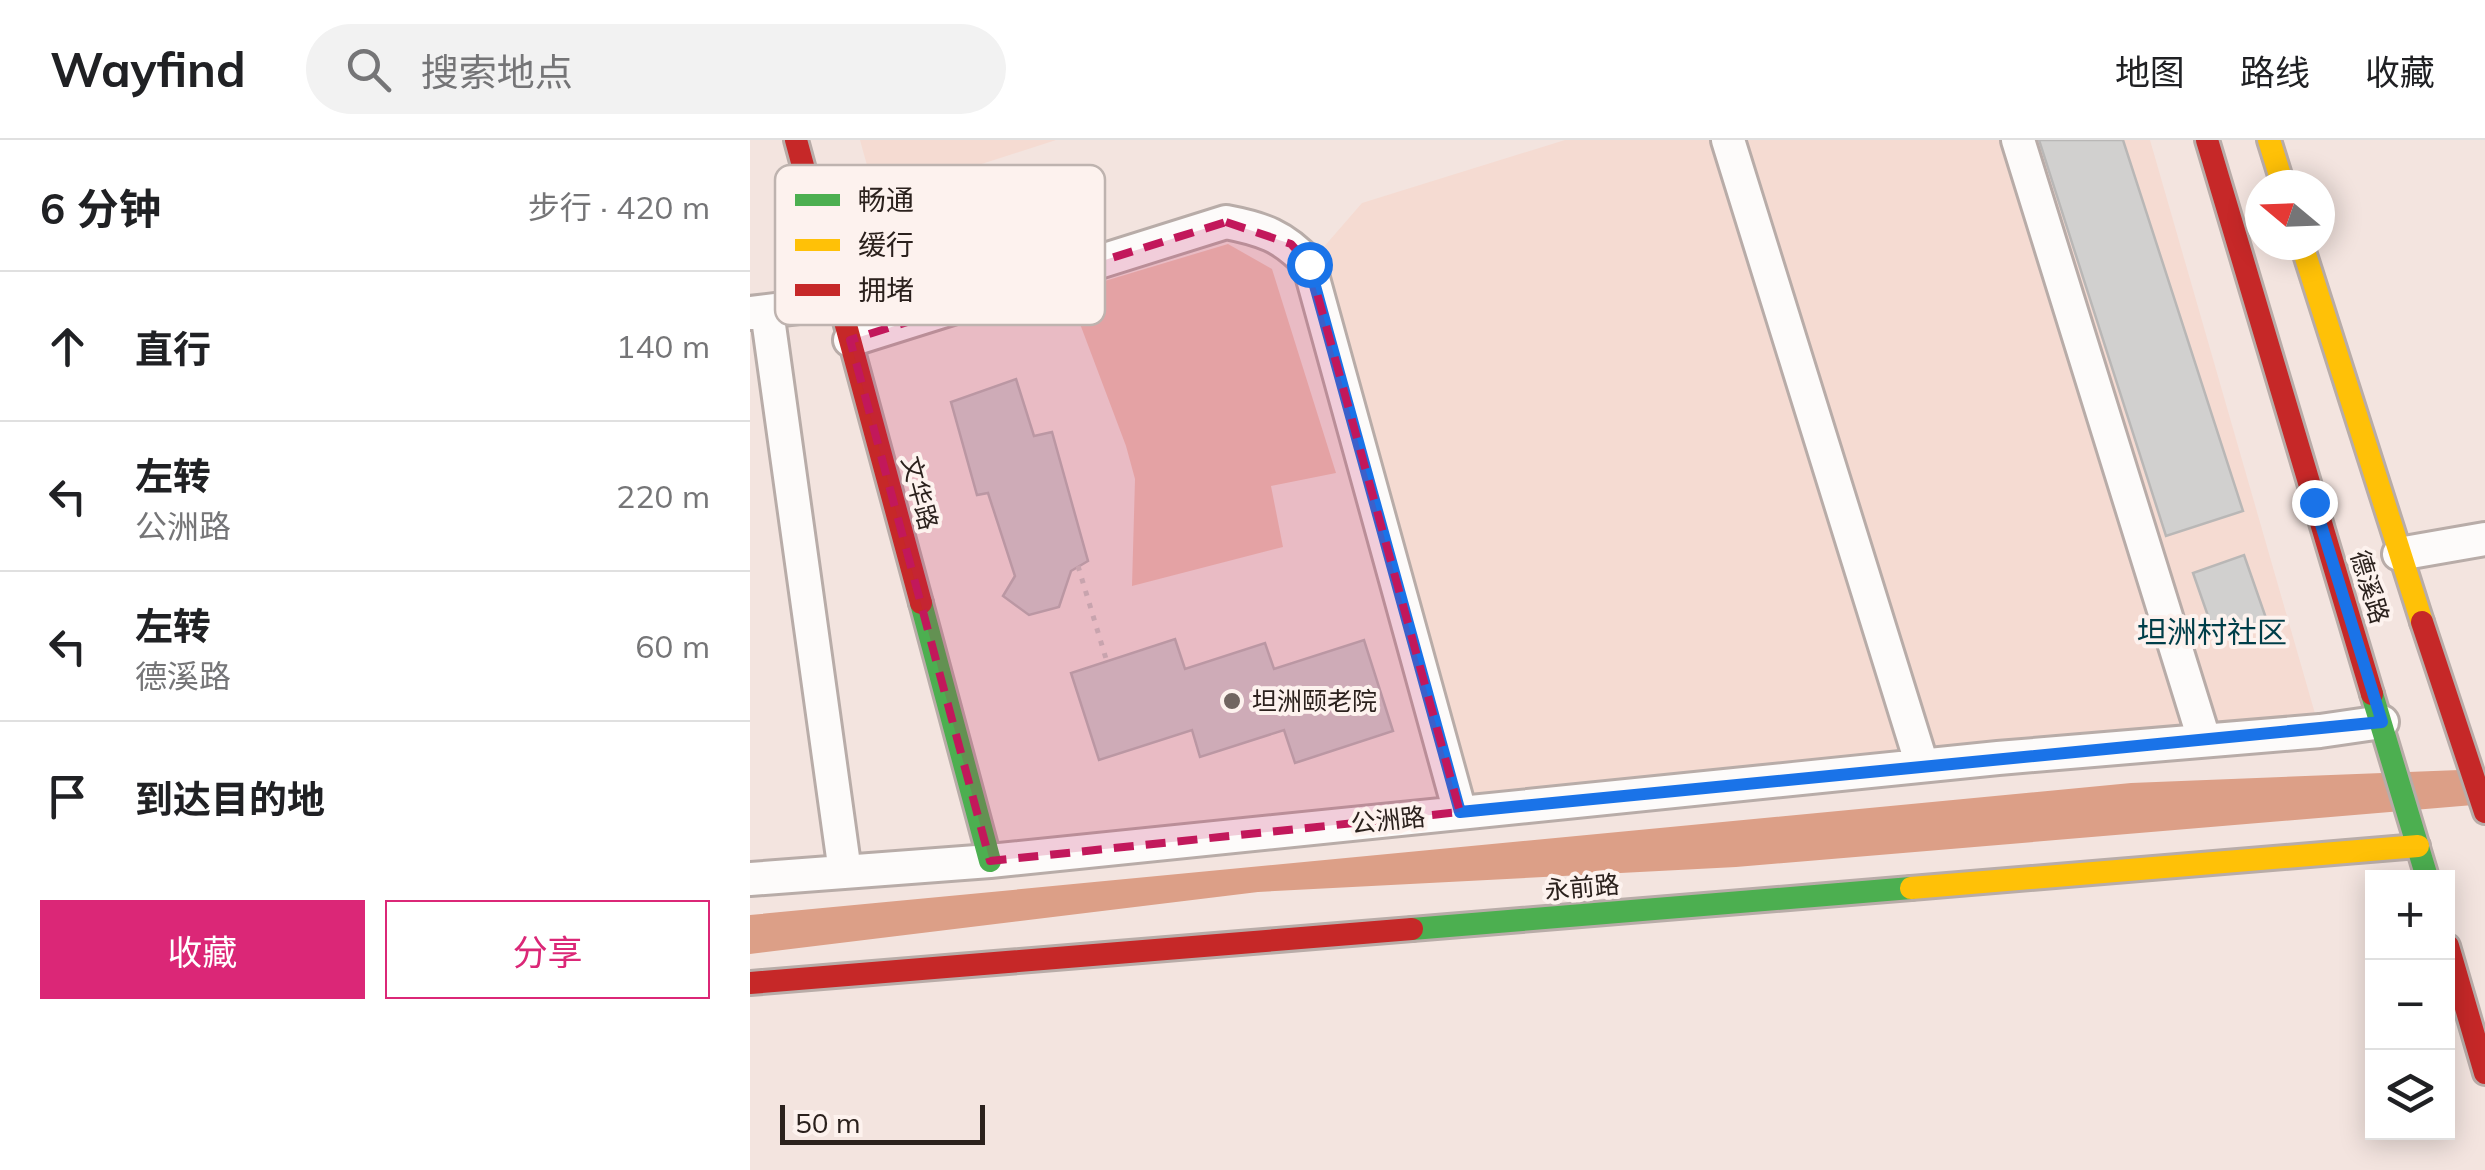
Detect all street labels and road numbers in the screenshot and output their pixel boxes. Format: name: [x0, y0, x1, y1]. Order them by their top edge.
street label: 文华路: [896, 453, 945, 533]
street label: 德溪路: [2345, 546, 2396, 627]
street label: 公洲路: [1349, 800, 1427, 839]
street label: 永前路: [1543, 868, 1621, 905]

